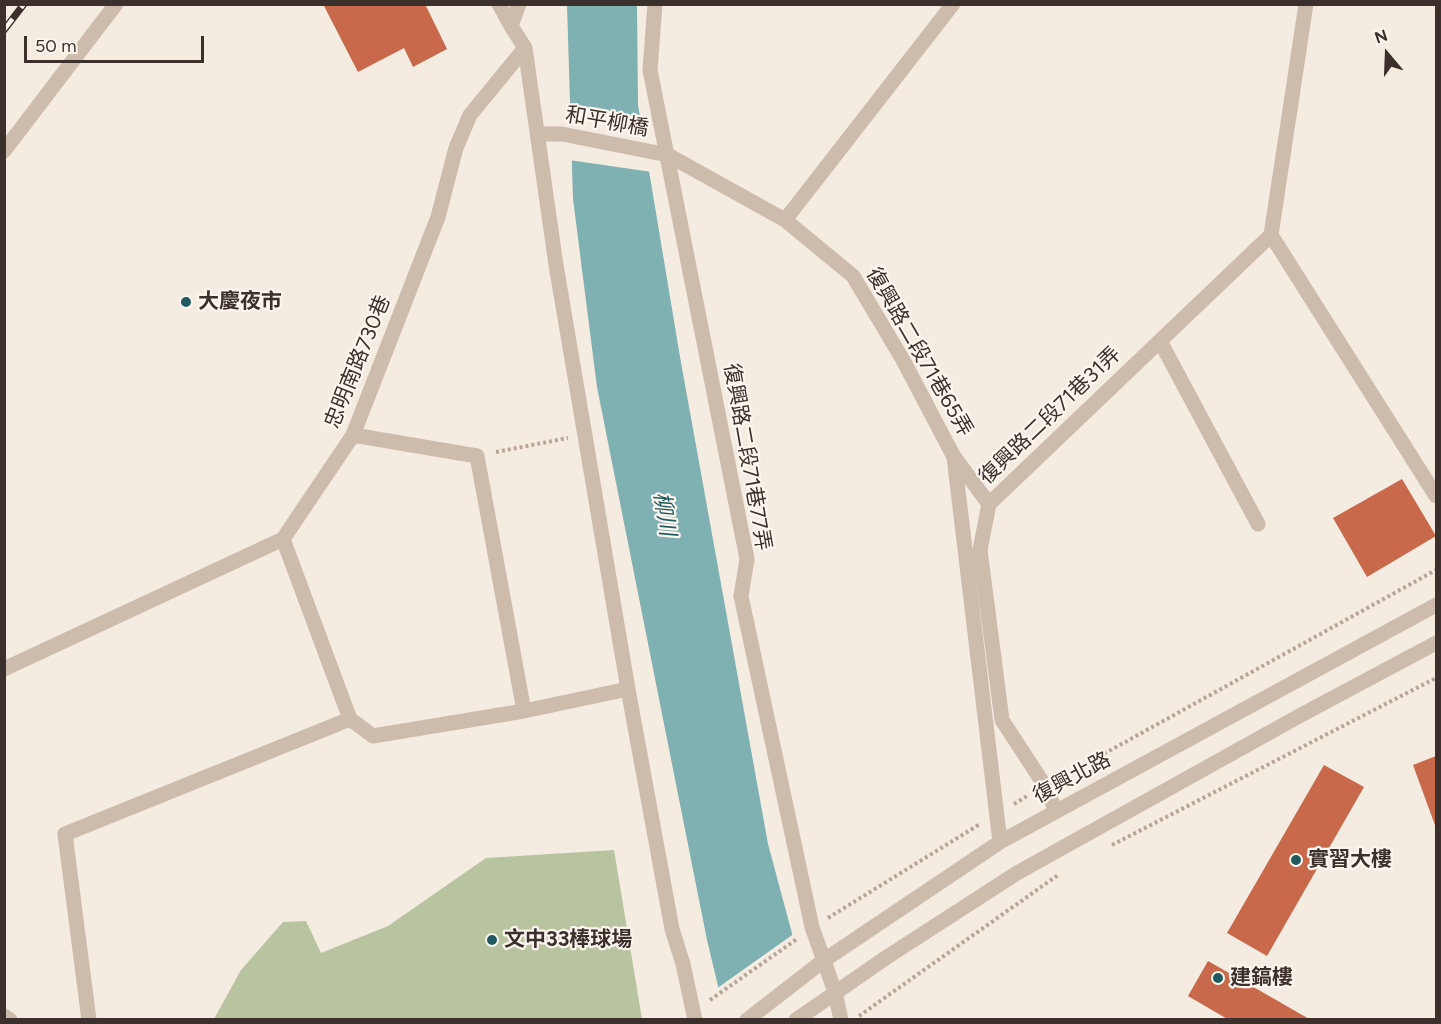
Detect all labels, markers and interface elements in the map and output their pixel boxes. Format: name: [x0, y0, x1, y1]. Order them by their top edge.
scale bar: [27, 24, 207, 62]
north arrow: [1357, 24, 1417, 84]
text: N: [1372, 26, 1390, 48]
text: 50 m: [35, 35, 77, 57]
street label: 和平柳橋: [563, 102, 651, 142]
street label: 復興路二段71巷65弄: [860, 263, 978, 441]
place label: 大慶夜市: [198, 289, 282, 315]
street label: 忠明南路730巷: [320, 292, 396, 432]
marker: 大慶夜市: [179, 295, 193, 309]
street label: 復興路二段71巷31弄: [974, 342, 1126, 490]
street label: 復興路二段71巷77弄: [718, 361, 776, 553]
water label: 柳川: [648, 490, 680, 538]
street label: 復興北路: [1029, 747, 1115, 809]
place label: 實習大樓: [1308, 847, 1392, 873]
marker: 實習大樓: [1289, 853, 1303, 867]
place label: 文中33棒球場: [504, 927, 632, 953]
marker: 文中33棒球場: [485, 933, 499, 947]
place label: 建鎬樓: [1230, 965, 1293, 991]
marker: 建鎬樓: [1211, 971, 1225, 985]

